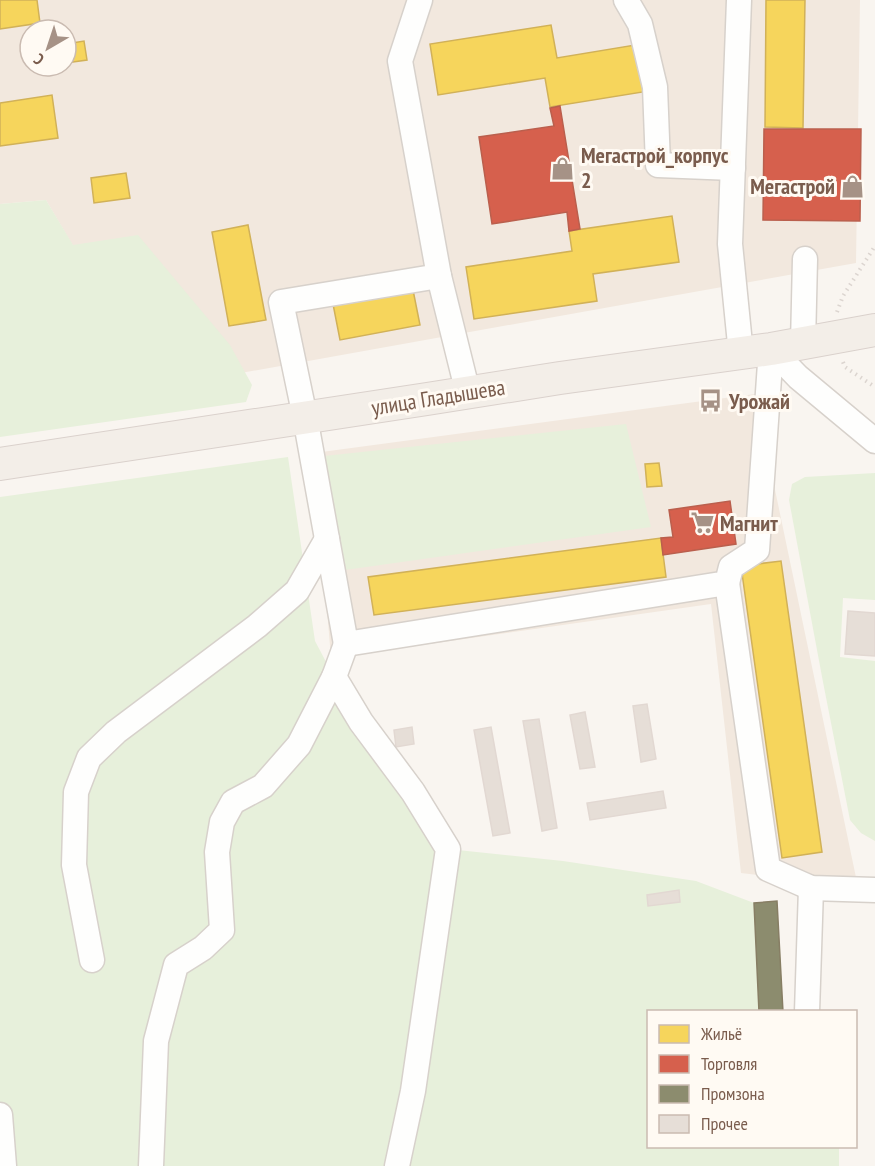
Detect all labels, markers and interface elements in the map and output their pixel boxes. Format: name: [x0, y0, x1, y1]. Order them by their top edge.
north arrow: [18, 18, 78, 78]
text: С: [29, 49, 48, 70]
place label: Мегастрой_корпус 2: [581, 141, 729, 194]
shop icon: Мегастрой_корпус 2: [550, 155, 576, 181]
place label: Мегастрой: [750, 172, 835, 200]
shop icon: Мегастрой: [840, 173, 866, 199]
street label: улица Гладышева: [369, 373, 507, 421]
place label: Урожай: [728, 387, 790, 415]
bus stop icon: Урожай: [698, 388, 724, 414]
place label: Магнит: [720, 509, 778, 537]
supermarket icon: Магнит: [689, 510, 715, 536]
legend: [647, 1010, 857, 1148]
text: Жильё: [700, 1022, 742, 1045]
text: Торговля: [701, 1052, 757, 1075]
text: Промзона: [701, 1082, 765, 1105]
text: Прочее: [701, 1112, 748, 1135]

